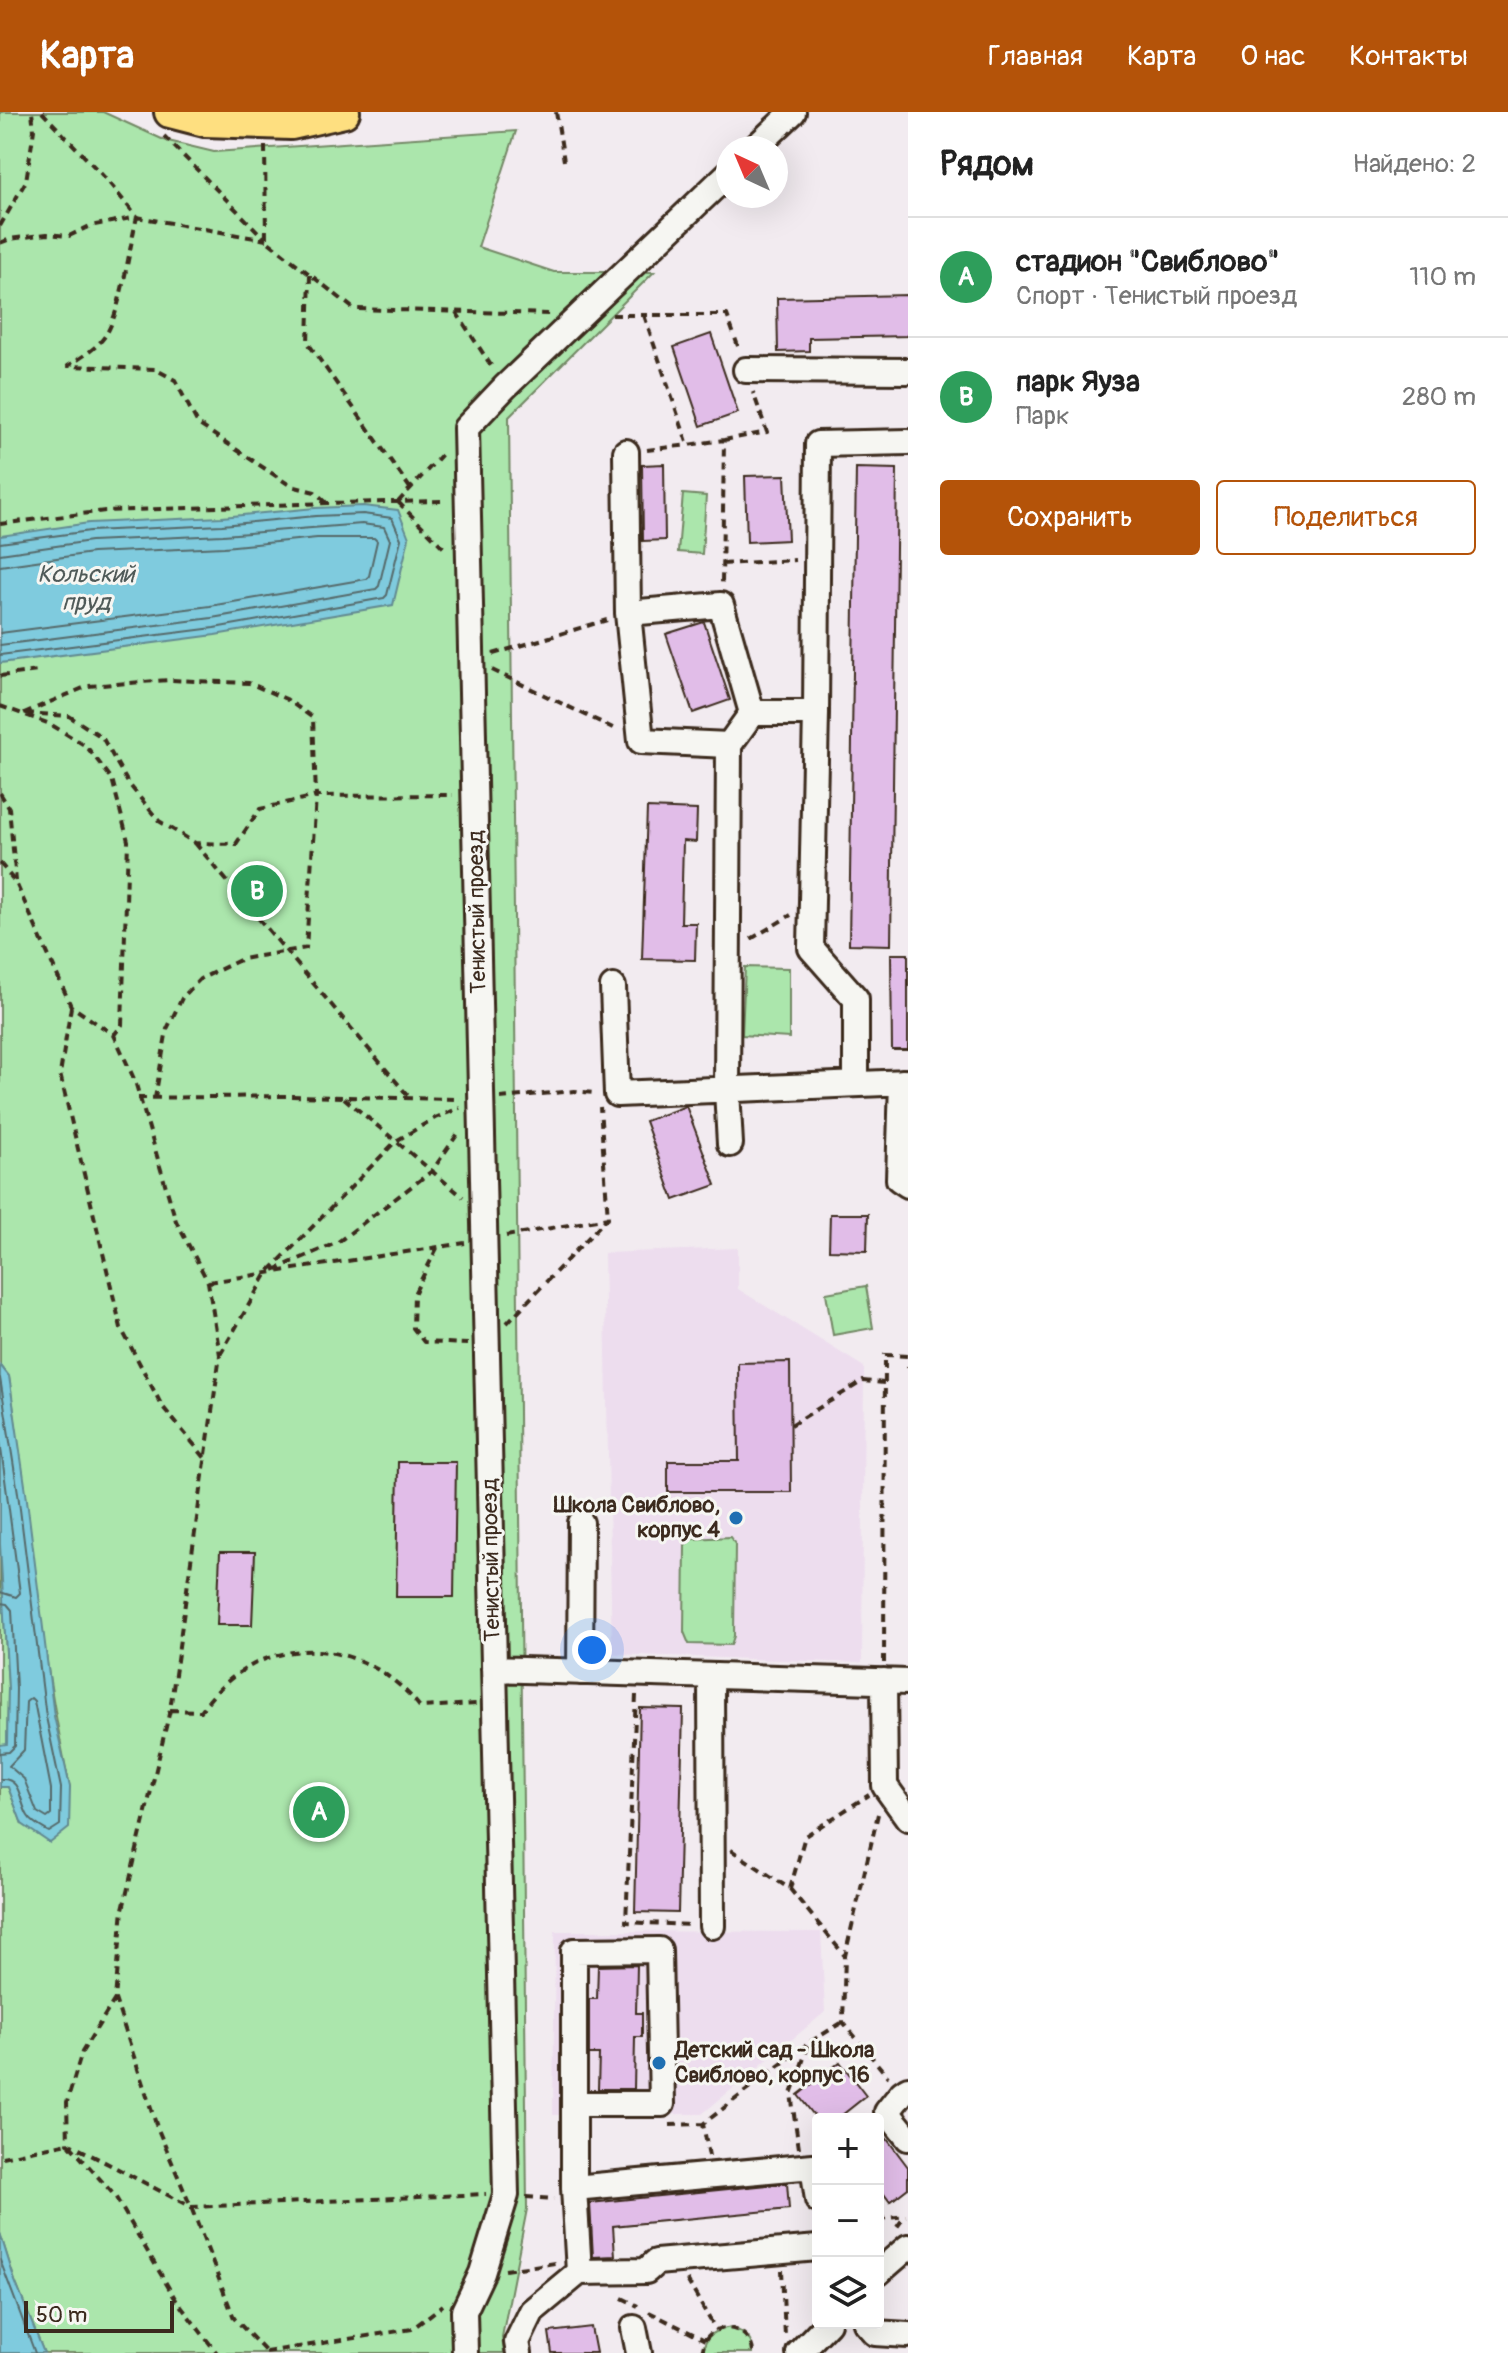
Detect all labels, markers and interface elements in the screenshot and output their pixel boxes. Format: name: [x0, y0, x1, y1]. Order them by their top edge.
text: Карта: [40, 32, 134, 80]
text: Главная: [988, 39, 1083, 74]
text: Карта: [1127, 39, 1196, 74]
text: О нас: [1240, 39, 1305, 74]
text: Контакты: [1349, 39, 1468, 74]
north arrow: [716, 136, 788, 208]
text: Рядом: [940, 143, 1034, 186]
text: Найдено: 2: [1352, 148, 1476, 180]
text: стадион "Свиблово": [1016, 243, 1280, 280]
text: A: [958, 261, 974, 293]
text: 110 m: [1409, 261, 1476, 293]
text: Спорт · Тенистый проезд: [1016, 280, 1297, 312]
text: парк Яуза: [1016, 363, 1140, 400]
text: B: [959, 381, 973, 413]
text: 280 m: [1402, 381, 1476, 413]
text: Парк: [1016, 400, 1069, 432]
button: Сохранить: [940, 480, 1200, 555]
button: Поделиться: [1216, 480, 1476, 555]
water label: Кольский пруд: [37, 560, 137, 617]
street label: Тенистый проезд: [462, 830, 492, 994]
pin: B: [231, 861, 283, 921]
street label: Тенистый проезд: [476, 1478, 506, 1642]
place label: Школа Свиблово, корпус 4: [553, 1491, 720, 1544]
marker: Школа Свиблово, корпус 4: [727, 1509, 745, 1527]
your location: [572, 1630, 612, 1670]
pin: A: [293, 1782, 345, 1842]
place label: Детский сад - Школа Свиблово, корпус 16: [673, 2036, 874, 2089]
marker: Детский сад - Школа Свиблово, корпус 16: [650, 2054, 668, 2072]
map controls: [812, 2113, 884, 2329]
button: +: [812, 2113, 884, 2185]
button: −: [812, 2185, 884, 2257]
button: layers: [812, 2257, 884, 2329]
scale bar: [24, 2297, 174, 2333]
text: 50 m: [36, 2301, 87, 2329]

